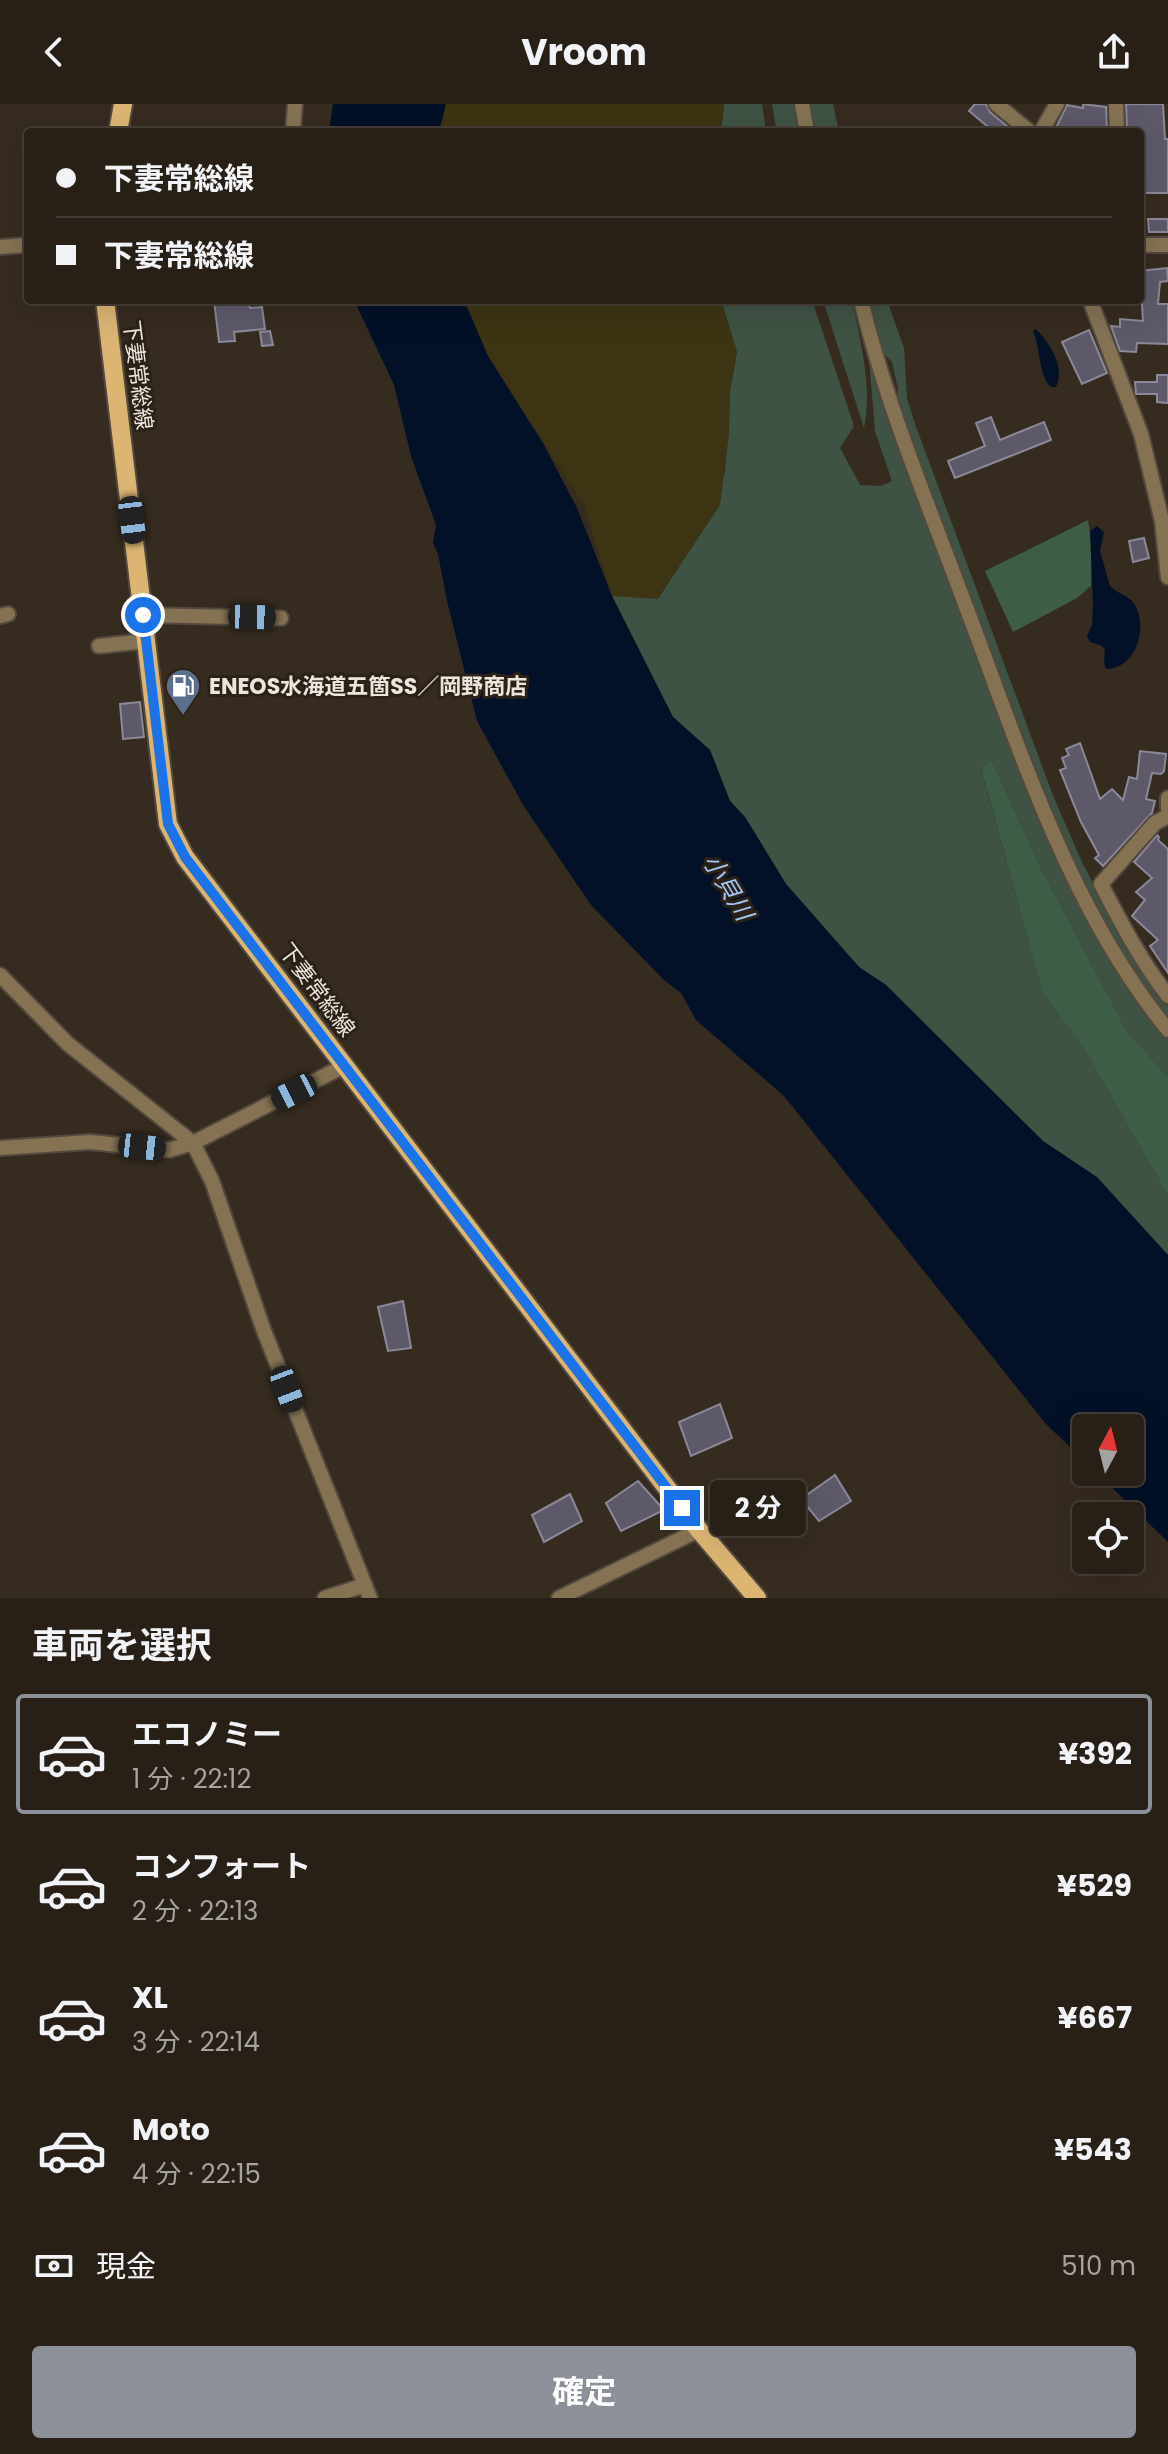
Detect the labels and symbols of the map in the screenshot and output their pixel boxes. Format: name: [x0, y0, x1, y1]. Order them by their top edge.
street label: 下妻常総線: [116, 319, 160, 431]
car: [117, 495, 147, 545]
route start: [125, 597, 161, 633]
car: [228, 605, 276, 629]
fuel station icon: ENEOS水海道五箇SS／岡野商店: [164, 667, 202, 717]
place label: ENEOS水海道五箇SS／岡野商店: [209, 671, 527, 702]
water label: 小貝川: [695, 848, 762, 929]
street label: 下妻常総線: [272, 937, 362, 1043]
car: [267, 1070, 321, 1114]
car: [117, 1133, 167, 1161]
car: [267, 1362, 307, 1416]
north arrow: [1072, 1414, 1144, 1486]
callout: 2 分: [710, 1480, 806, 1536]
route end: [664, 1490, 700, 1526]

